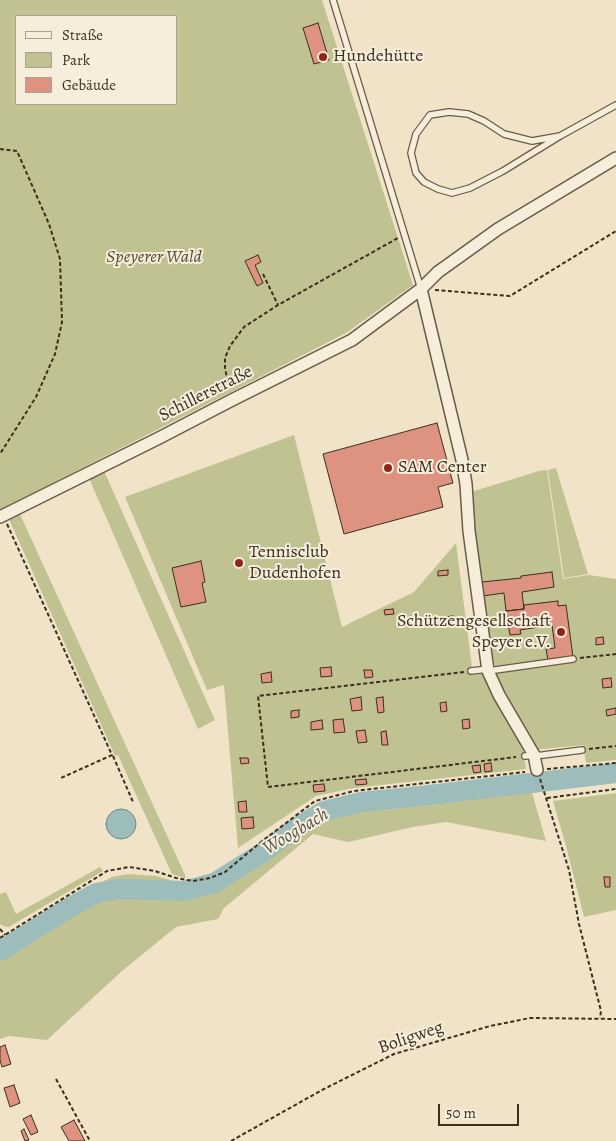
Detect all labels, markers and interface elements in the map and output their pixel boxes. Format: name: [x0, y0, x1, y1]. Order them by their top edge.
legend: [15, 15, 178, 105]
text: Straße: [62, 25, 103, 45]
place label: Hundehütte: [333, 46, 423, 68]
text: Park: [62, 50, 90, 70]
marker: Hundehütte: [317, 51, 329, 63]
text: Gebäude: [62, 75, 116, 95]
park label: Speyerer Wald: [106, 247, 202, 269]
street label: Schillerstraße: [156, 361, 256, 427]
place label: SAM Center: [398, 457, 487, 479]
marker: SAM Center: [382, 462, 394, 474]
place label: Tennisclub Dudenhofen: [249, 542, 341, 584]
marker: Tennisclub Dudenhofen: [233, 557, 245, 569]
place label: Schützengesellschaft Speyer e.V.: [397, 611, 551, 654]
marker: Schützengesellschaft Speyer e.V.: [555, 626, 567, 638]
water label: Woogbach: [259, 804, 333, 860]
street label: Boligweg: [376, 1017, 446, 1059]
scale bar: [441, 1094, 522, 1126]
text: 50 m: [446, 1103, 476, 1123]

